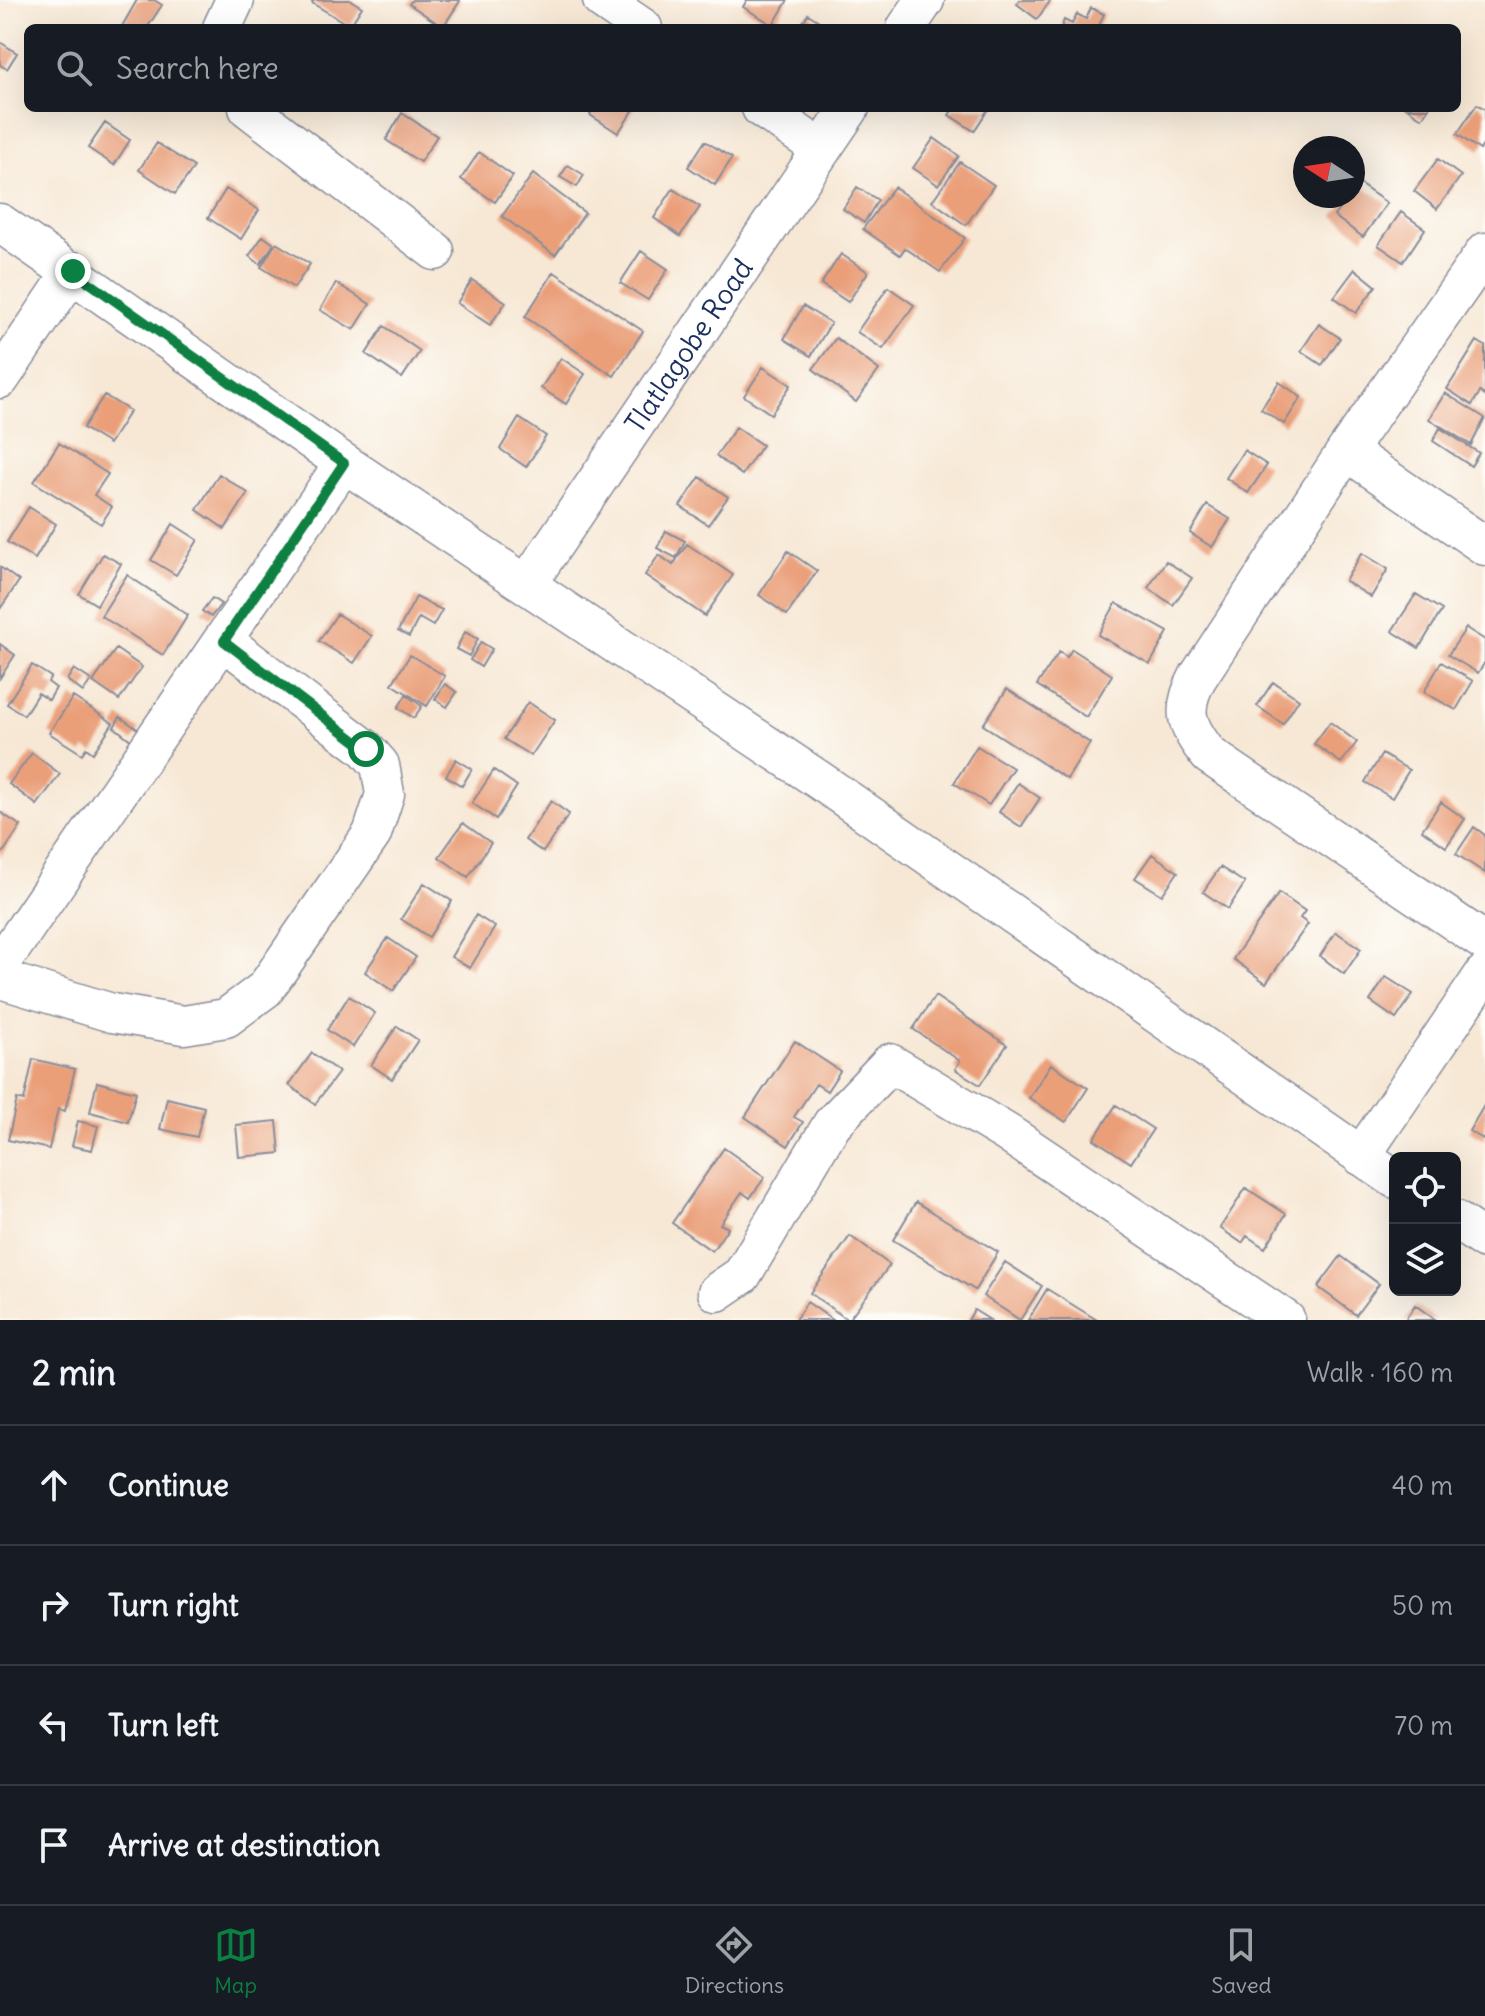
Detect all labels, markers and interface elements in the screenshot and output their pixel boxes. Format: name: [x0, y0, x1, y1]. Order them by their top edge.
search box: [24, 24, 1461, 112]
icon: search: [52, 46, 96, 90]
text: Search here: [116, 49, 279, 87]
north arrow: [1293, 136, 1365, 208]
street label: Tlatlagobe Road: [617, 252, 761, 440]
route end: [55, 253, 91, 289]
route start: [348, 731, 384, 767]
map controls: [1389, 1152, 1461, 1296]
button: locate: [1389, 1152, 1461, 1224]
button: layers: [1389, 1224, 1461, 1296]
text: 2 min: [32, 1351, 116, 1394]
text: Walk · 160 m: [1307, 1356, 1453, 1389]
icon: ahead: [32, 1463, 76, 1507]
text: Continue: [108, 1466, 229, 1504]
text: 40 m: [1392, 1469, 1453, 1502]
icon: right: [32, 1583, 76, 1627]
text: Turn right: [108, 1586, 239, 1624]
text: 50 m: [1392, 1589, 1453, 1622]
icon: left: [32, 1703, 76, 1747]
text: Turn left: [108, 1706, 219, 1744]
text: 70 m: [1394, 1709, 1453, 1742]
icon: arrive: [32, 1823, 76, 1867]
text: Arrive at destination: [108, 1826, 380, 1864]
tab: Map: [214, 1923, 258, 1999]
tab: Directions: [685, 1923, 784, 1999]
tab: Saved: [1211, 1923, 1271, 1999]

